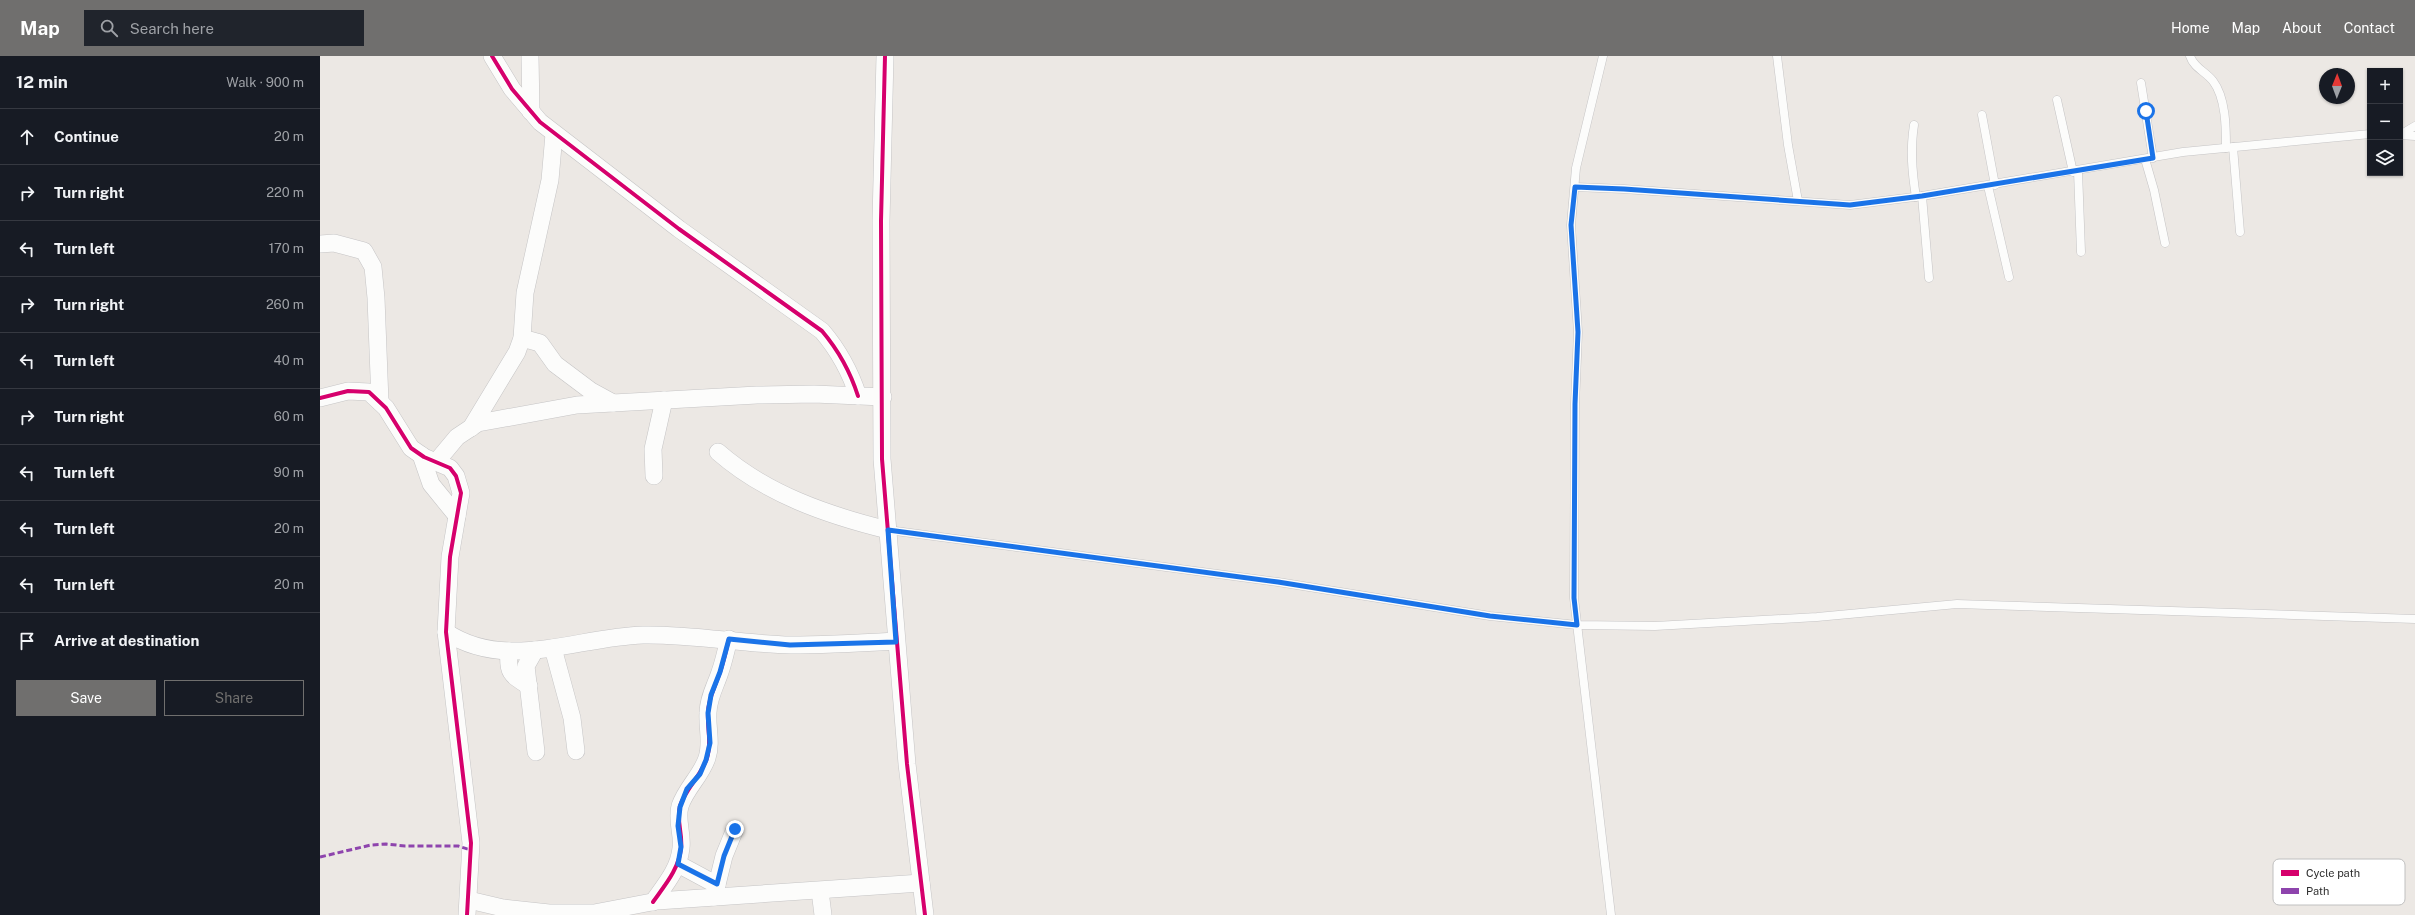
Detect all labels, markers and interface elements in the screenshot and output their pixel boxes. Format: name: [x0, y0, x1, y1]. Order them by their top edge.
search box: [84, 10, 364, 46]
text: Map: [20, 17, 60, 39]
icon: search: [98, 17, 120, 39]
text: Search here: [130, 20, 214, 37]
text: Home: [2171, 20, 2210, 36]
text: Map: [2232, 20, 2260, 36]
text: About: [2282, 20, 2322, 36]
text: Contact: [2344, 20, 2395, 36]
north arrow: [2319, 68, 2355, 104]
map controls: [2367, 68, 2403, 176]
button: +: [2367, 68, 2403, 104]
text: 12 min: [16, 72, 68, 92]
text: Walk · 900 m: [226, 75, 304, 90]
route start: [2137, 102, 2155, 120]
button: −: [2367, 104, 2403, 140]
icon: ahead: [16, 126, 38, 148]
text: Continue: [54, 128, 119, 145]
text: 20 m: [274, 129, 304, 144]
button: layers: [2367, 140, 2403, 176]
icon: right: [16, 182, 38, 204]
text: Turn right: [54, 184, 124, 201]
text: 220 m: [266, 185, 304, 200]
icon: left: [16, 238, 38, 260]
text: Turn left: [54, 240, 115, 257]
text: 170 m: [269, 241, 304, 256]
icon: right: [16, 294, 38, 316]
text: Turn right: [54, 296, 124, 313]
text: 260 m: [266, 297, 304, 312]
icon: left: [16, 350, 38, 372]
text: Turn left: [54, 352, 115, 369]
text: 40 m: [273, 353, 304, 368]
icon: right: [16, 406, 38, 428]
text: Turn right: [54, 408, 124, 425]
text: 60 m: [274, 409, 304, 424]
icon: left: [16, 462, 38, 484]
text: Turn left: [54, 464, 115, 481]
text: 90 m: [274, 465, 304, 480]
icon: left: [16, 518, 38, 540]
text: Turn left: [54, 520, 115, 537]
text: 20 m: [274, 521, 304, 536]
icon: left: [16, 574, 38, 596]
text: Turn left: [54, 576, 115, 593]
text: 20 m: [274, 577, 304, 592]
icon: arrive: [16, 630, 38, 652]
text: Arrive at destination: [54, 632, 199, 649]
button: Save: [16, 680, 156, 716]
button: Share: [164, 680, 304, 716]
route end: [726, 820, 744, 838]
legend: [2273, 859, 2405, 905]
text: Cycle path: [2306, 867, 2360, 879]
text: Path: [2306, 885, 2329, 897]

